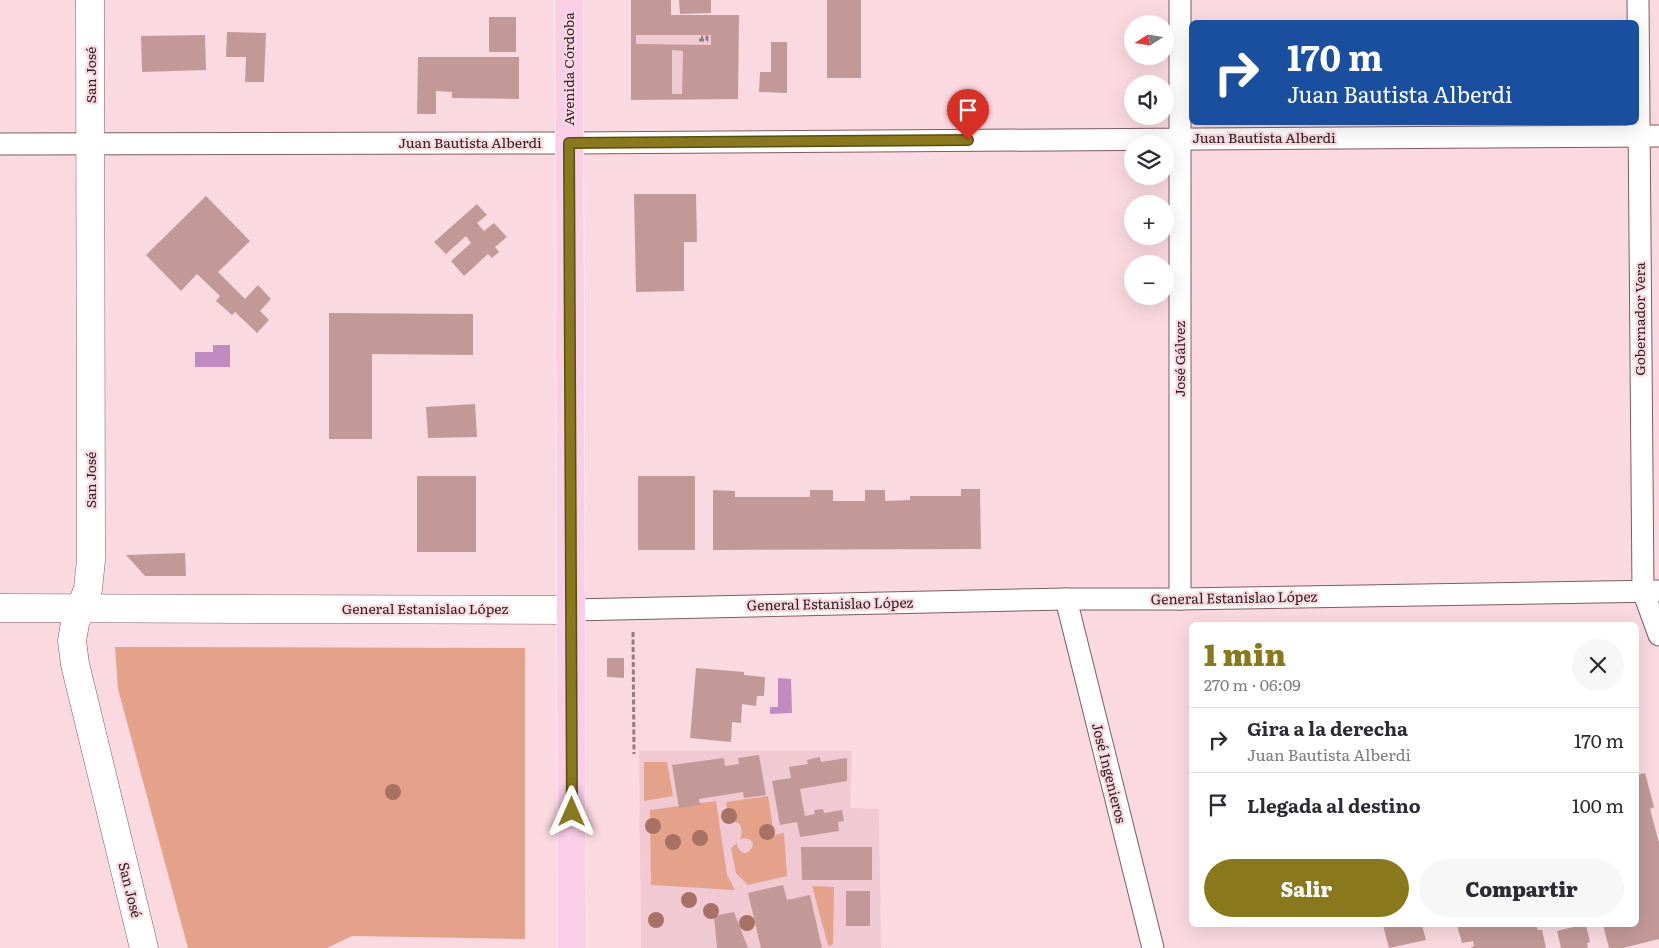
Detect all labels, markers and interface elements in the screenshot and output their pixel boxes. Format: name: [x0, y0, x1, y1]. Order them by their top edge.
street label: Avenida Córdoba: [558, 12, 578, 126]
north arrow: [1124, 15, 1174, 65]
map controls: [1124, 15, 1174, 305]
text: 170 m: [1287, 30, 1383, 82]
icon: right: [1204, 40, 1269, 105]
street label: San José: [80, 47, 100, 103]
button: sound: [1124, 75, 1174, 125]
text: Juan Bautista Alberdi: [1287, 77, 1512, 110]
pin: [947, 89, 989, 140]
icon: arrive: [954, 96, 982, 124]
street label: Juan Bautista Alberdi: [1192, 127, 1336, 147]
street label: Juan Bautista Alberdi: [398, 132, 542, 152]
button: layers: [1124, 135, 1174, 185]
button: +: [1124, 195, 1174, 245]
button: −: [1124, 255, 1174, 305]
street label: Gobernador Vera: [1629, 262, 1649, 376]
street label: José Gálvez: [1169, 321, 1189, 397]
street label: San José: [80, 452, 100, 508]
street label: General Estanislao López: [1150, 586, 1318, 608]
street label: General Estanislao López: [746, 592, 914, 614]
street label: General Estanislao López: [342, 598, 509, 618]
text: 1 min: [1204, 631, 1286, 675]
button: close: [1572, 639, 1624, 691]
text: 270 m · 06:09: [1204, 672, 1301, 696]
text: Gira a la derecha: [1247, 714, 1408, 742]
street label: José Ingenieros: [1088, 720, 1132, 825]
icon: right: [1204, 726, 1232, 754]
text: 170 m: [1574, 726, 1624, 754]
text: Juan Bautista Alberdi: [1247, 742, 1411, 766]
position arrow: [545, 785, 597, 837]
icon: arrive: [1204, 791, 1232, 819]
text: Llegada al destino: [1247, 791, 1421, 819]
text: 100 m: [1572, 791, 1624, 819]
button: Salir: [1204, 859, 1409, 917]
button: Compartir: [1419, 859, 1624, 917]
street label: San José: [114, 860, 148, 920]

